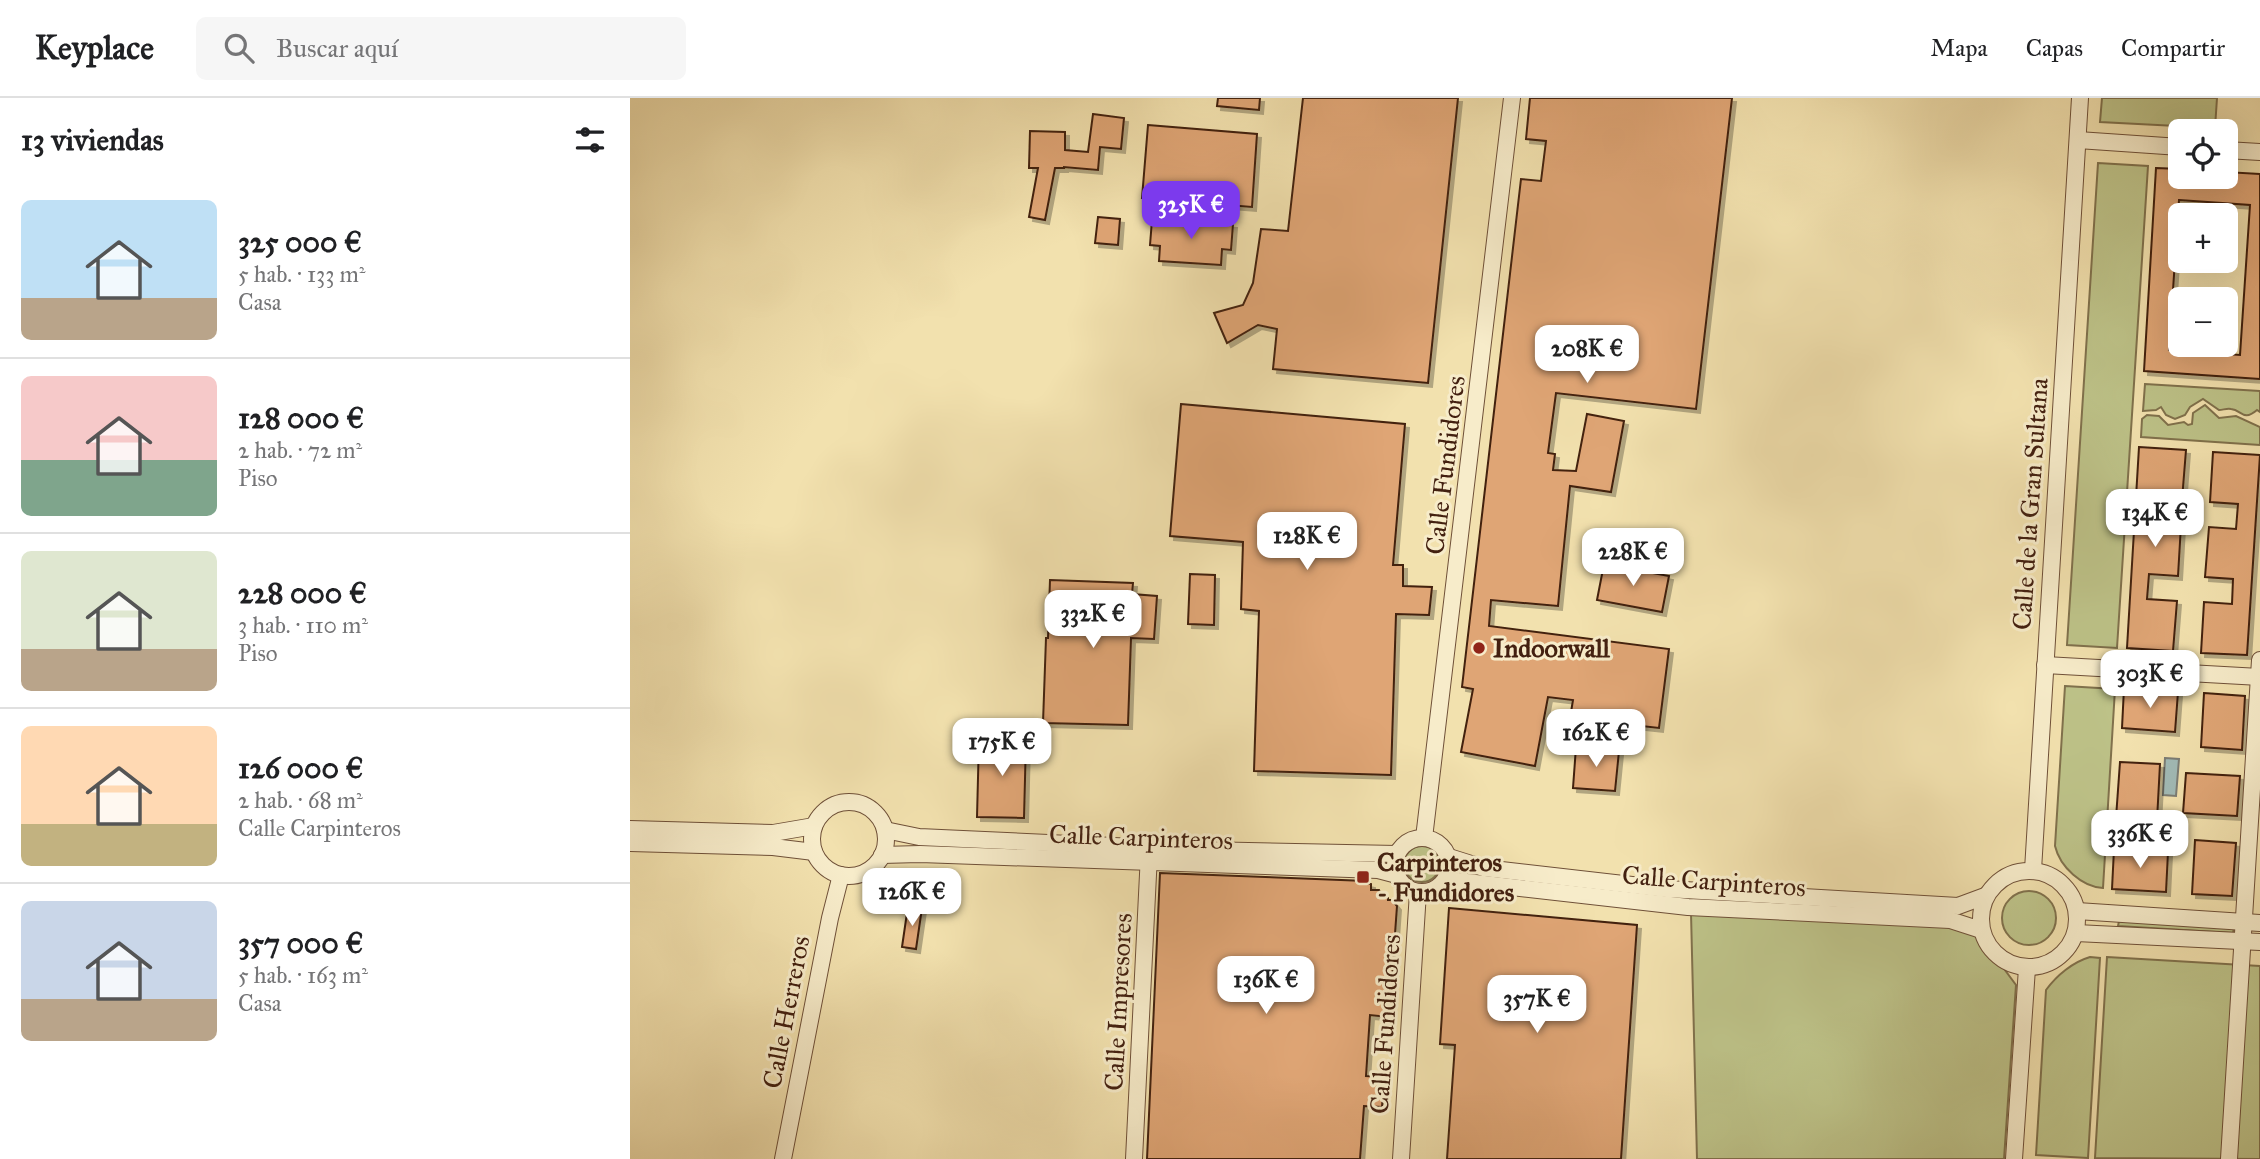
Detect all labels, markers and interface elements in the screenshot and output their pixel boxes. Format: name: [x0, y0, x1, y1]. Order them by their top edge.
search box: [196, 17, 686, 80]
text: Keyplace: [35, 28, 154, 68]
icon: search: [220, 29, 258, 67]
text: Buscar aquí: [276, 32, 398, 64]
text: Mapa: [1931, 33, 1988, 63]
text: Capas: [2026, 33, 2083, 63]
text: Compartir: [2121, 33, 2225, 63]
map controls: [2168, 119, 2238, 357]
button: locate: [2168, 119, 2238, 189]
icon: filters: [571, 121, 609, 159]
text: 13 viviendas: [21, 122, 164, 158]
pin: 325K €: [1134, 181, 1248, 241]
text: 325K €: [1158, 190, 1224, 218]
button: +: [2168, 203, 2238, 273]
text: 325 000 €: [238, 224, 362, 260]
icon: home: [77, 228, 161, 312]
text: 5 hab. · 133 m²: [238, 260, 365, 288]
button: −: [2168, 287, 2238, 357]
text: Casa: [238, 288, 282, 316]
pin: 208K €: [1530, 326, 1644, 385]
text: 208K €: [1551, 334, 1623, 362]
street label: Calle Fundidores: [1418, 374, 1472, 556]
street label: Calle de la Gran Sultana: [2005, 377, 2055, 631]
text: 128 000 €: [238, 400, 364, 436]
icon: home: [77, 404, 161, 488]
text: 2 hab. · 72 m²: [238, 436, 362, 464]
text: Piso: [238, 464, 278, 492]
pin: 134K €: [2098, 490, 2212, 549]
text: 134K €: [2122, 498, 2188, 526]
pin: 128K €: [1250, 512, 1364, 572]
text: 128K €: [1273, 521, 1341, 549]
pin: 228K €: [1576, 528, 1690, 588]
text: 228K €: [1598, 537, 1668, 565]
text: 228 000 €: [238, 575, 367, 611]
icon: home: [77, 579, 161, 663]
pin: 332K €: [1036, 590, 1150, 650]
text: 332K €: [1061, 599, 1125, 627]
text: 3 hab. · 110 m²: [238, 611, 368, 639]
place label: Indoorwall: [1493, 632, 1611, 664]
text: Piso: [238, 639, 278, 667]
marker: Indoorwall: [1471, 640, 1487, 656]
pin: 303K €: [2093, 650, 2207, 710]
text: 303K €: [2116, 659, 2184, 687]
pin: 162K €: [1539, 710, 1653, 769]
pin: 175K €: [945, 718, 1059, 778]
text: 162K €: [1562, 718, 1630, 746]
text: 175K €: [968, 727, 1036, 755]
text: 126 000 €: [238, 750, 364, 786]
icon: home: [77, 754, 161, 838]
text: 2 hab. · 68 m²: [238, 786, 363, 814]
pin: 336K €: [2083, 810, 2197, 870]
text: Calle Carpinteros: [238, 814, 401, 842]
street label: Calle Carpinteros: [1048, 818, 1234, 856]
text: 336K €: [2107, 819, 2173, 847]
place label: Carpinteros - Fundidores: [1377, 846, 1515, 908]
street label: Calle Carpinteros: [1621, 859, 1807, 903]
pin: 126K €: [855, 868, 969, 928]
marker: Carpinteros - Fundidores: [1355, 869, 1371, 885]
text: 126K €: [878, 877, 946, 905]
street label: Calle Impresores: [1097, 912, 1139, 1092]
text: 357 000 €: [238, 925, 363, 961]
icon: home: [77, 929, 161, 1013]
street label: Calle Herreros: [756, 933, 816, 1091]
street label: Calle Fundidores: [1363, 933, 1407, 1115]
pin: 136K €: [1209, 956, 1323, 1016]
text: 5 hab. · 163 m²: [238, 961, 368, 989]
text: 136K €: [1233, 965, 1299, 993]
pin: 357K €: [1480, 976, 1594, 1035]
text: 357K €: [1503, 984, 1571, 1012]
text: Casa: [238, 989, 282, 1017]

